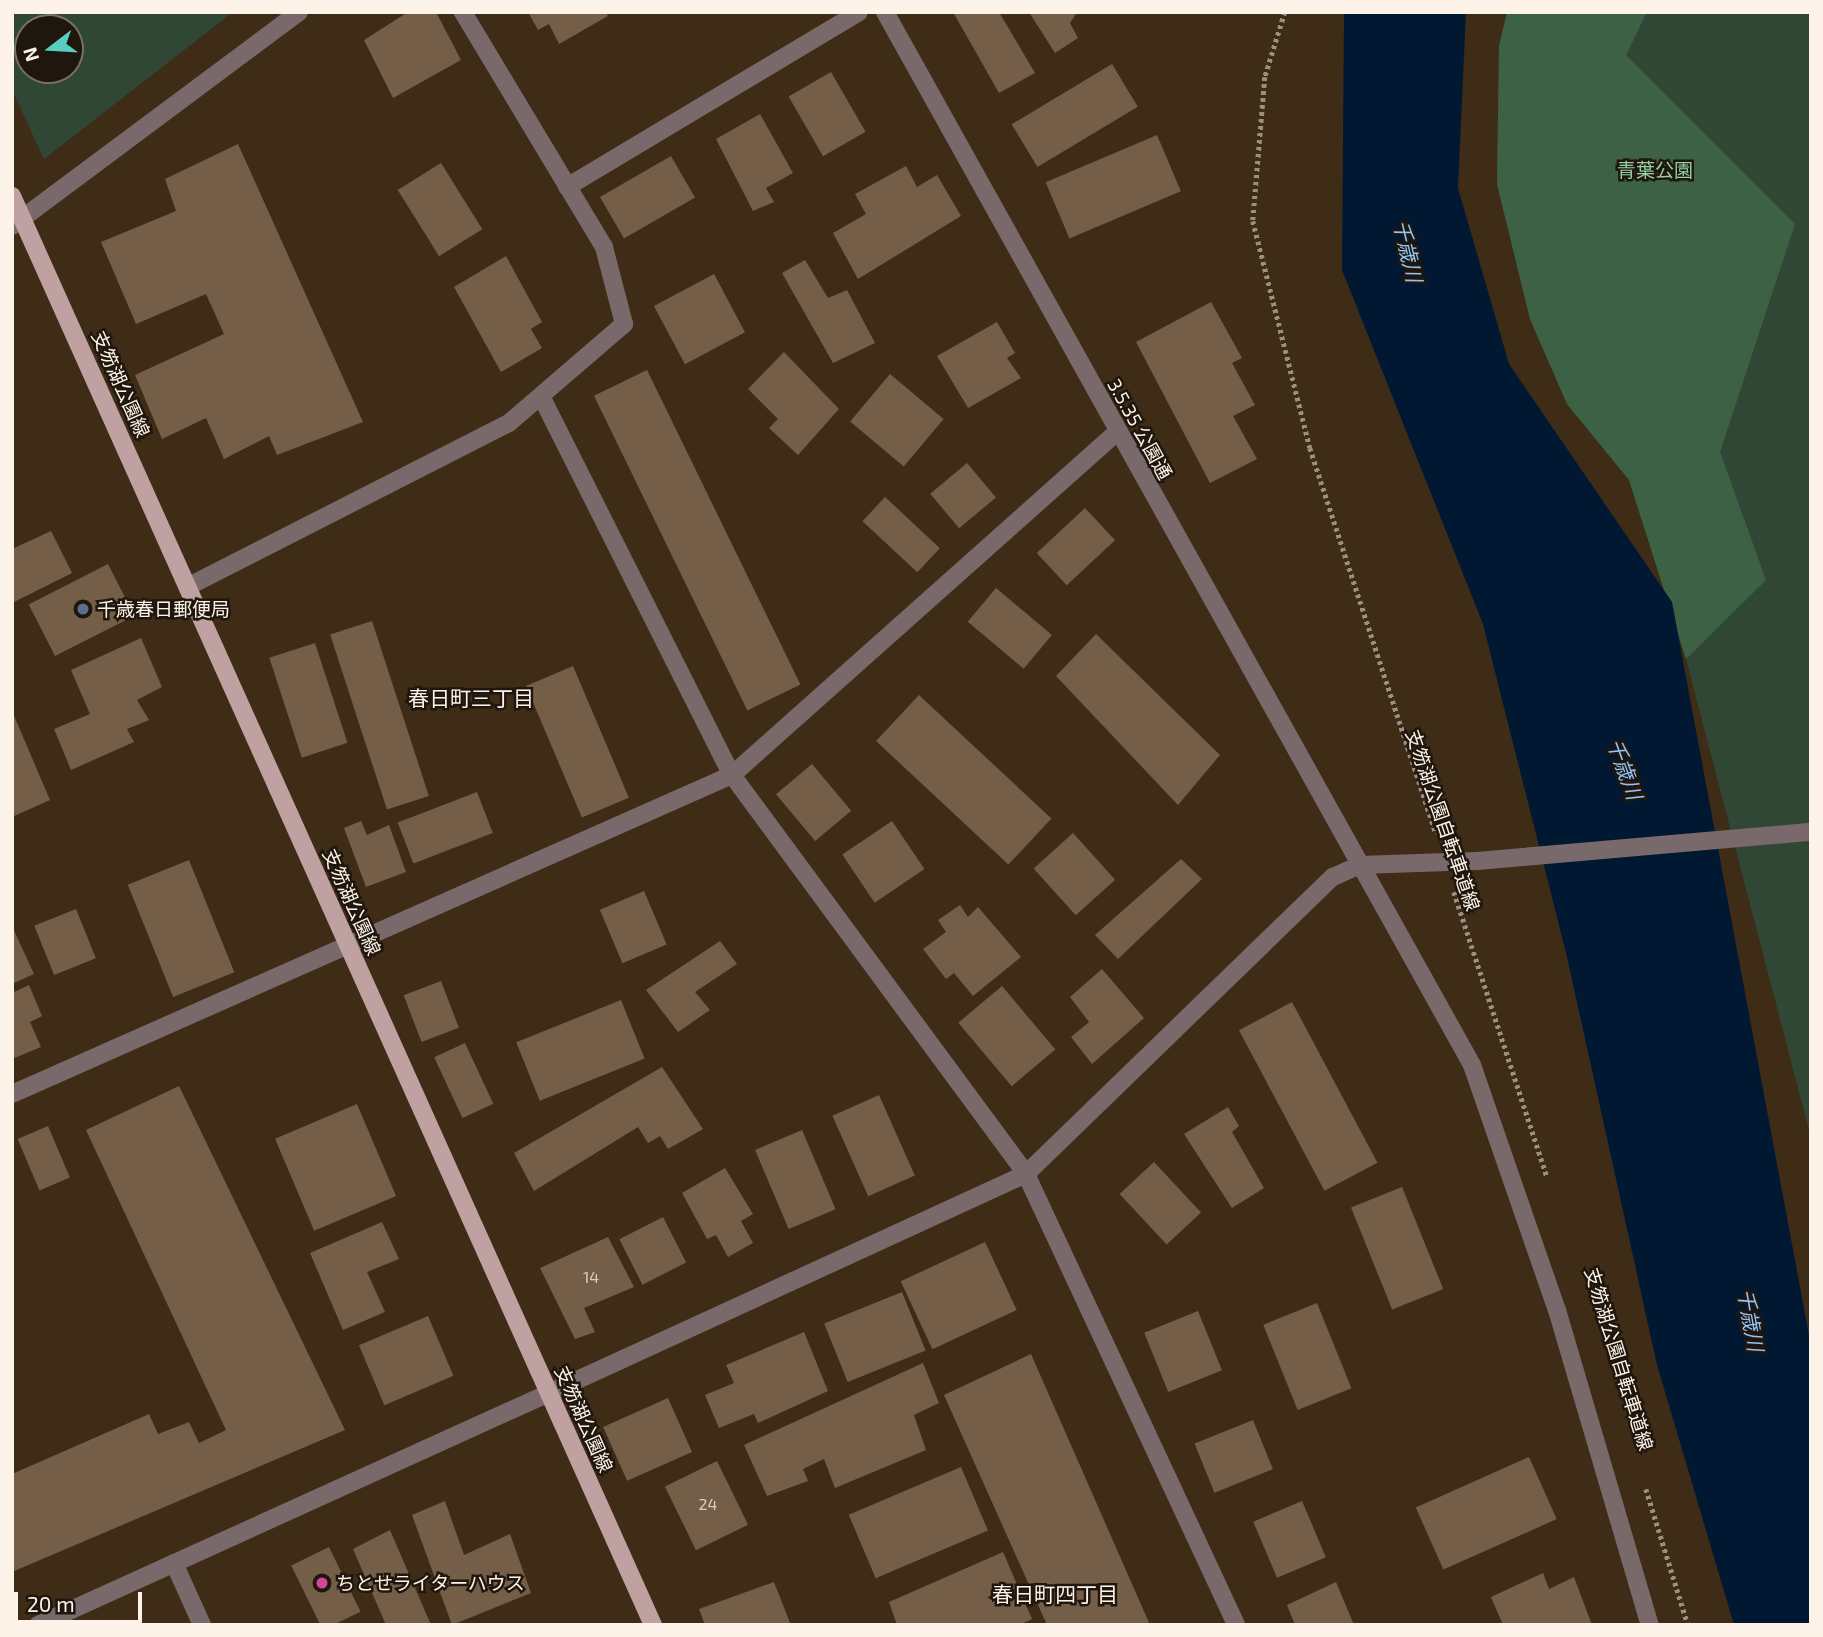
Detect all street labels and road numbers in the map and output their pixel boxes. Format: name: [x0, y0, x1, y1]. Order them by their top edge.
street label: 支笏湖公園線: [87, 327, 155, 441]
street label: 3.5.35 公園通: [1103, 375, 1177, 483]
street label: 支笏湖公園自転車道線: [1401, 726, 1485, 914]
street label: 支笏湖公園線: [318, 845, 386, 959]
street label: 支笏湖公園自転車道線: [1580, 1265, 1658, 1453]
street label: 支笏湖公園線: [550, 1362, 618, 1476]

